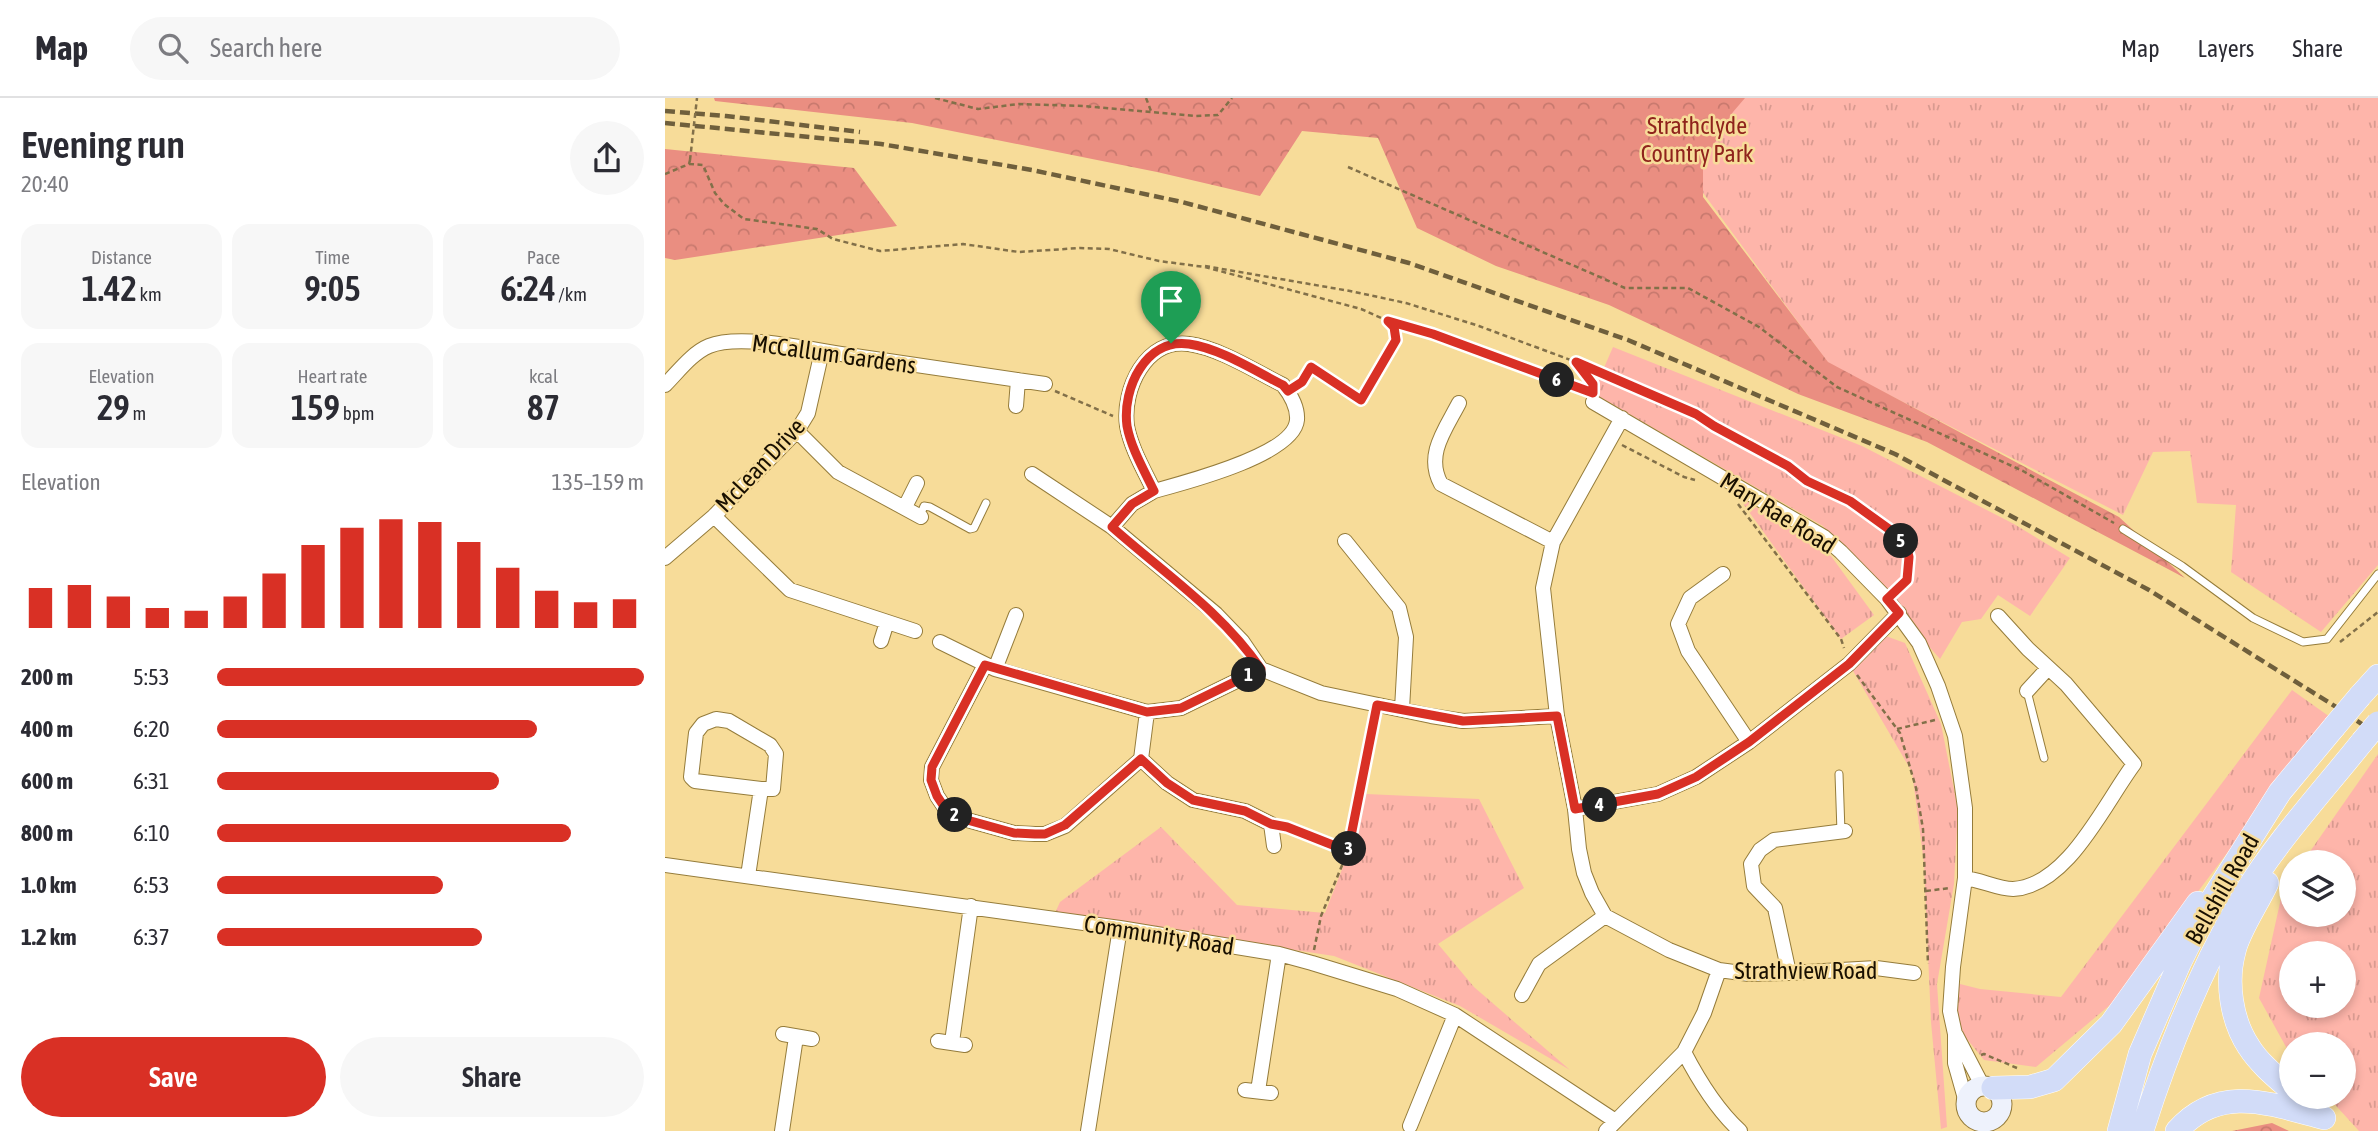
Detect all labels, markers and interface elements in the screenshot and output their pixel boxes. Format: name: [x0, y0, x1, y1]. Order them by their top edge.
search box: [130, 17, 620, 80]
text: Map: [35, 29, 88, 67]
icon: search: [154, 29, 192, 67]
text: Search here: [210, 33, 322, 63]
text: Map: [2121, 35, 2160, 62]
text: Layers: [2198, 35, 2254, 62]
text: Share: [2292, 35, 2343, 62]
park label: Strathclyde Country Park: [1641, 112, 1754, 167]
button: share: [570, 121, 644, 195]
text: Evening run: [21, 123, 185, 166]
text: 20:40: [21, 171, 69, 197]
text: Distance: [91, 246, 152, 268]
text: Time: [315, 246, 350, 268]
text: Pace: [527, 246, 560, 268]
text: 1.42: [81, 268, 137, 308]
text: 9:05: [304, 268, 361, 308]
text: 6:24: [500, 268, 556, 308]
pin: [1141, 271, 1201, 343]
icon: arrive: [1152, 282, 1190, 320]
text: km: [137, 283, 162, 305]
text: /km: [556, 283, 587, 305]
street label: McCallum Gardens: [750, 329, 918, 379]
pin: 6: [1539, 362, 1575, 398]
text: Elevation: [89, 365, 154, 387]
text: Heart rate: [298, 365, 367, 387]
text: kcal: [529, 365, 558, 387]
text: 6: [1552, 368, 1561, 390]
text: 29: [97, 387, 130, 427]
text: 159: [291, 387, 340, 427]
text: 87: [527, 387, 560, 427]
text: m: [130, 402, 146, 424]
text: bpm: [340, 402, 374, 424]
street label: McLean Drive: [710, 413, 810, 517]
street label: Mary Rae Road: [1715, 467, 1841, 559]
text: Elevation: [21, 469, 101, 495]
text: 135–159 m: [551, 469, 644, 495]
pin: 5: [1883, 524, 1919, 558]
text: 5: [1896, 529, 1905, 551]
pin: 1: [1231, 658, 1267, 692]
text: 1: [1244, 663, 1253, 685]
text: 200 m: [21, 664, 73, 690]
text: 5:53: [133, 664, 170, 690]
text: 400 m: [21, 716, 73, 742]
text: 6:20: [133, 716, 170, 742]
text: 600 m: [21, 768, 73, 794]
text: 6:31: [133, 768, 170, 794]
pin: 4: [1583, 788, 1618, 822]
text: 4: [1595, 793, 1604, 815]
pin: 2: [937, 798, 973, 832]
text: 2: [950, 803, 959, 825]
text: 800 m: [21, 820, 73, 846]
text: 6:10: [133, 820, 170, 846]
street label: Bellshill Road: [2180, 829, 2264, 949]
pin: 3: [1331, 832, 1367, 866]
text: 3: [1344, 837, 1353, 859]
map controls: [2279, 850, 2356, 1109]
button: layers: [2279, 850, 2356, 927]
text: 1.0 km: [21, 872, 77, 898]
text: 6:53: [133, 872, 170, 898]
street label: Community Road: [1082, 910, 1236, 960]
text: 1.2 km: [21, 924, 77, 950]
text: 6:37: [133, 924, 170, 950]
button: +: [2279, 941, 2356, 1018]
street label: Strathview Road: [1735, 957, 1877, 984]
button: −: [2279, 1032, 2356, 1109]
button: Save: [21, 1037, 326, 1117]
button: Share: [340, 1037, 644, 1117]

